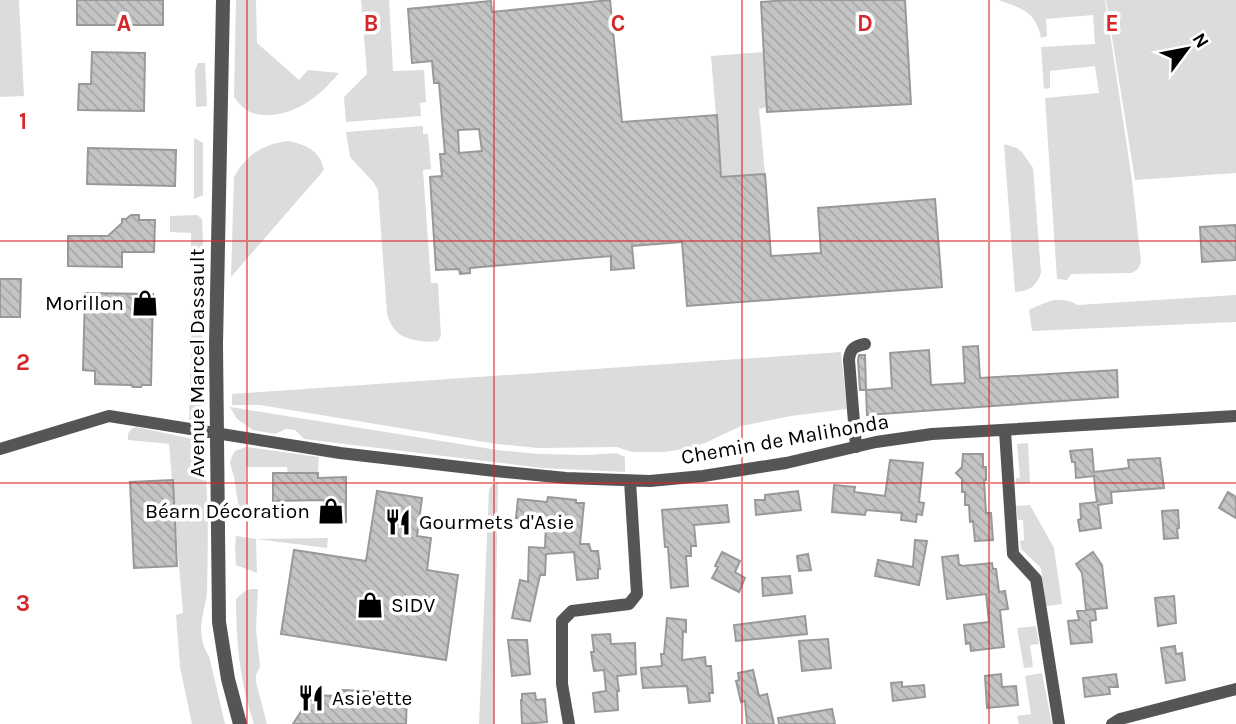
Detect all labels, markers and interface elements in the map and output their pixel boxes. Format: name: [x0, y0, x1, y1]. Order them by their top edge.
text: A: [117, 10, 131, 37]
text: B: [364, 10, 378, 37]
text: C: [611, 10, 625, 37]
text: D: [857, 10, 873, 37]
text: E: [1105, 10, 1119, 37]
north arrow: [1152, 14, 1222, 84]
text: N: [1188, 29, 1214, 52]
text: 1: [19, 108, 27, 135]
street label: Avenue Marcel Dassault: [185, 248, 209, 478]
shop icon: Morillon: [130, 288, 160, 318]
place label: Morillon: [45, 291, 124, 315]
text: 2: [16, 349, 30, 376]
street label: Chemin de Malihonda: [679, 409, 891, 469]
shop icon: Béarn Décoration: [316, 496, 346, 526]
place label: Béarn Décoration: [145, 499, 310, 523]
restaurant icon: Gourmets d'Asie: [383, 507, 413, 537]
place label: Gourmets d'Asie: [419, 510, 574, 534]
text: 3: [16, 590, 30, 617]
shop icon: SIDV: [355, 590, 385, 620]
place label: SIDV: [391, 593, 435, 617]
restaurant icon: Asie'ette: [296, 683, 326, 713]
place label: Asie'ette: [332, 686, 412, 710]

